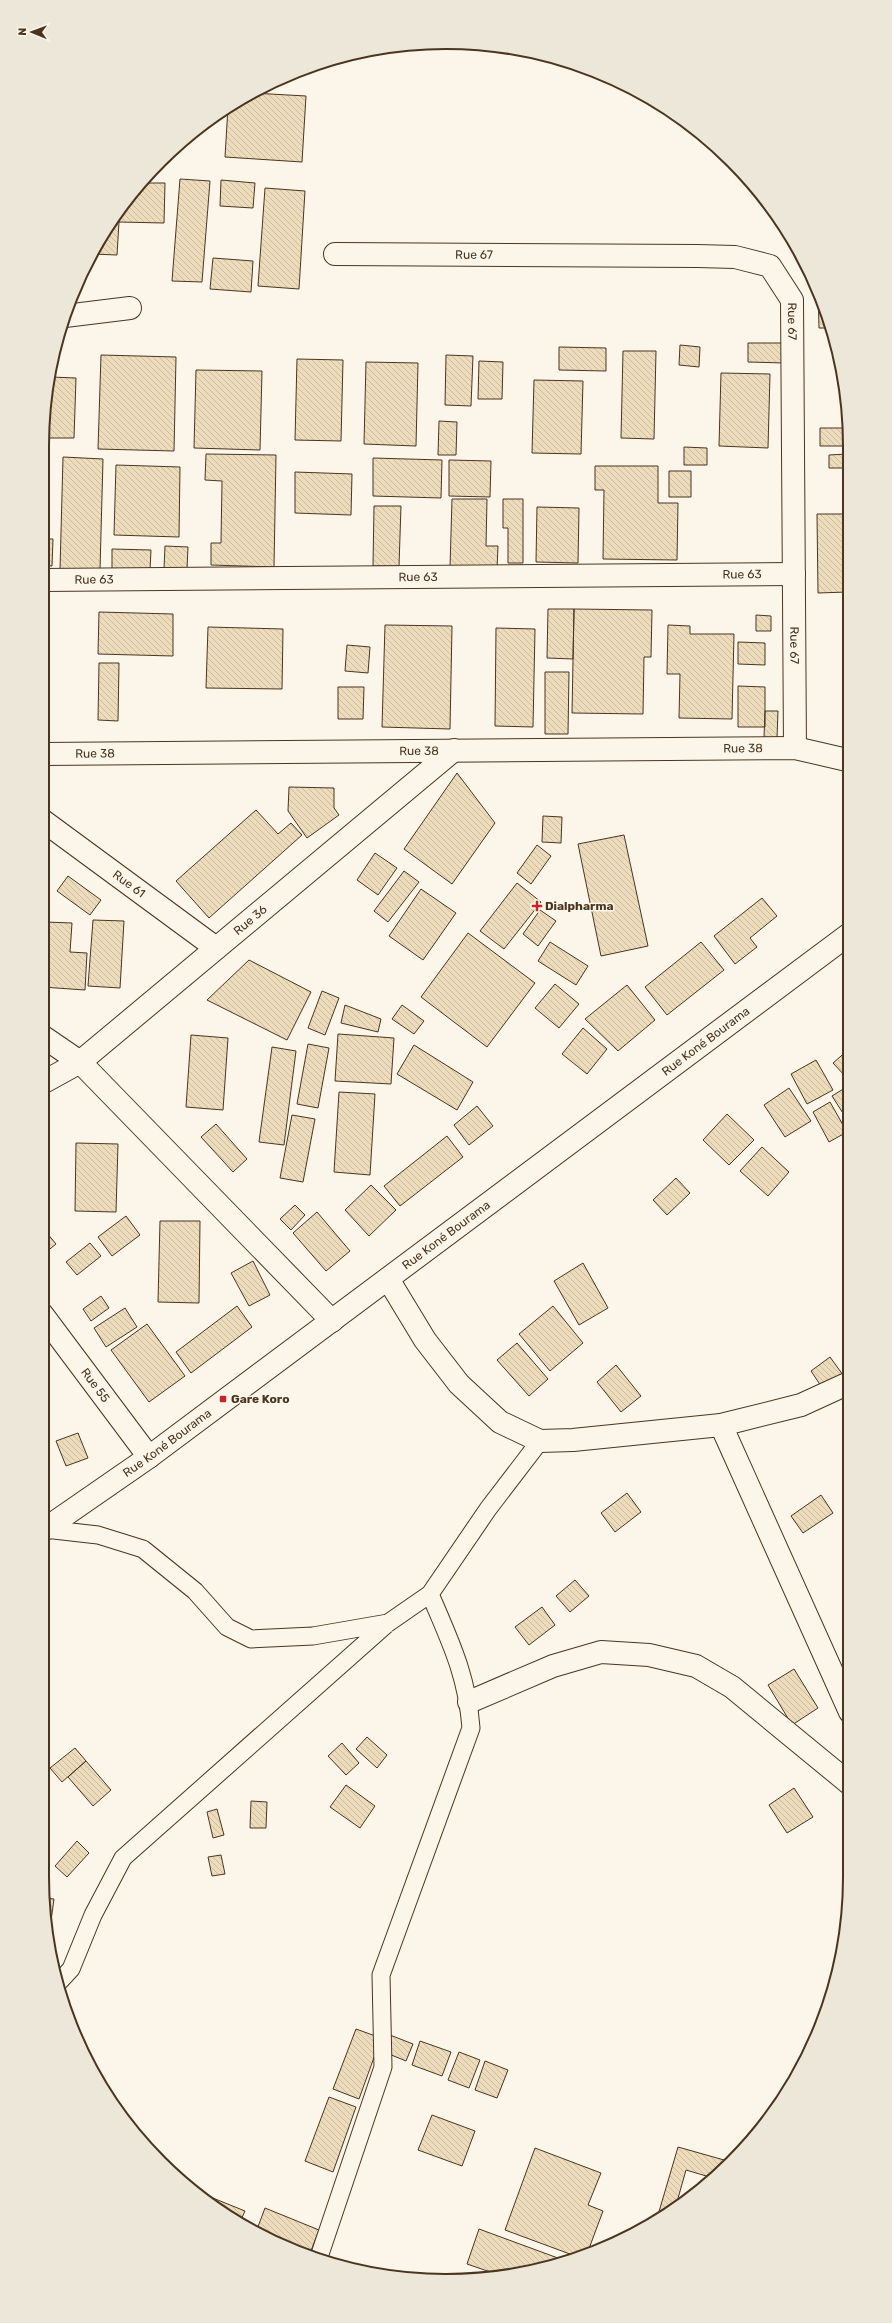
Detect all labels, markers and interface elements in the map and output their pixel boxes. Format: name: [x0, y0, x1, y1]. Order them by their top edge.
north arrow: [12, 12, 52, 52]
text: N: [16, 28, 29, 36]
street label: Rue 67: [455, 248, 493, 262]
street label: Rue 67: [785, 302, 799, 340]
street label: Rue 63: [722, 567, 762, 582]
street label: Rue 63: [398, 570, 438, 584]
street label: Rue 63: [74, 572, 114, 587]
street label: Rue 67: [787, 626, 801, 664]
street label: Rue 38: [723, 741, 763, 756]
street label: Rue 38: [399, 744, 439, 758]
street label: Rue 38: [75, 746, 115, 761]
street label: Rue 61: [110, 867, 148, 901]
place label: Dialpharma: [545, 899, 614, 913]
marker: Dialpharma: [532, 901, 542, 911]
street label: Rue 36: [231, 902, 270, 938]
street label: Rue Koné Bourama: [659, 1004, 752, 1079]
street label: Rue Koné Bourama: [400, 1198, 493, 1272]
street label: Rue 55: [78, 1365, 113, 1405]
place label: Gare Koro: [231, 1392, 289, 1406]
marker: Gare Koro: [218, 1394, 228, 1404]
street label: Rue Koné Bourama: [120, 1406, 214, 1480]

